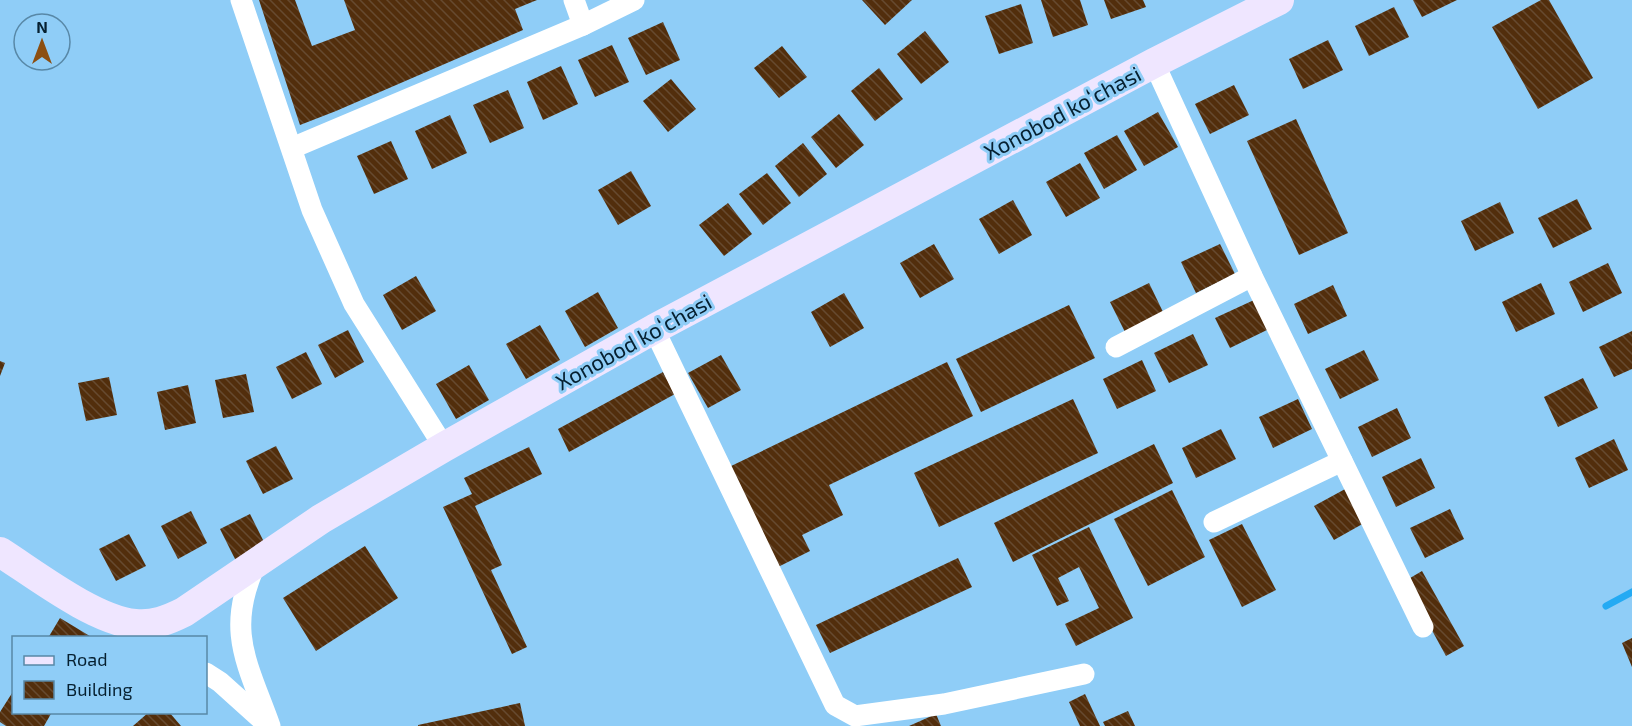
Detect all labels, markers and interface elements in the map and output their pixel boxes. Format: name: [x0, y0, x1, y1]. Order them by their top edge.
north arrow: [12, 12, 72, 72]
text: N: [36, 17, 48, 36]
street label: Xonobod koʻchasi: [979, 60, 1145, 164]
street label: Xonobod koʻchasi: [551, 287, 715, 395]
legend: [12, 636, 207, 714]
text: Road: [66, 648, 107, 670]
text: Building: [66, 678, 133, 700]

